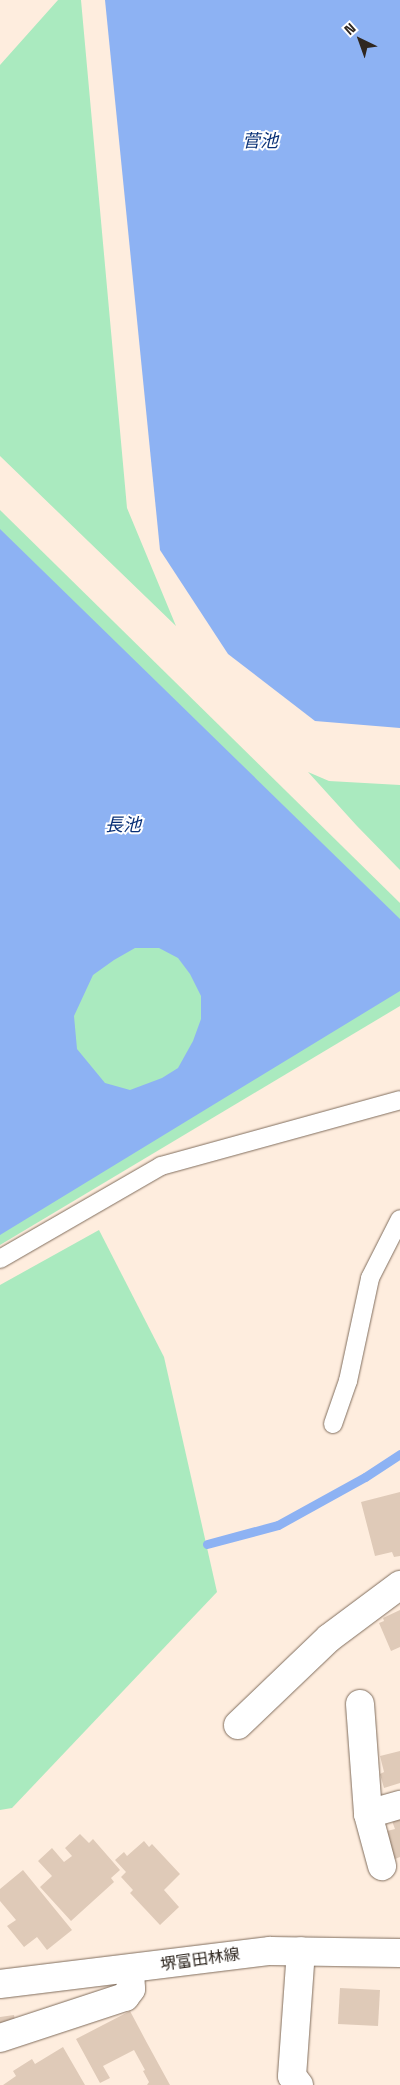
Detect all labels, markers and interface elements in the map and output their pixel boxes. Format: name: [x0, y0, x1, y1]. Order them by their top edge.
north arrow: [335, 15, 385, 65]
text: N: [340, 19, 359, 39]
water label: 菅池: [242, 130, 278, 152]
water label: 長池: [105, 814, 141, 836]
street label: 堺富田林線: [159, 1945, 241, 1975]

